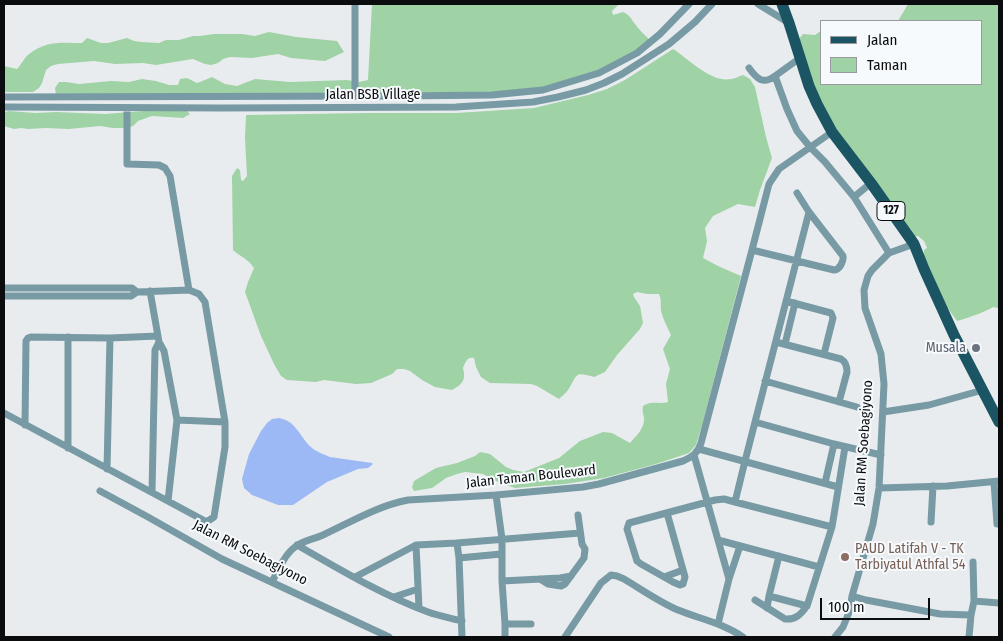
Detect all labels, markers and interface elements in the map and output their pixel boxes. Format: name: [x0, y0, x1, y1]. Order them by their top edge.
legend: [820, 20, 983, 85]
text: Jalan: [867, 31, 897, 49]
text: Taman: [867, 56, 907, 74]
street label: Jalan BSB Village: [326, 87, 420, 103]
road number: 127: [877, 202, 905, 220]
place label: Musala: [926, 340, 966, 356]
marker: Musala: [970, 342, 982, 354]
street label: Jalan RM Soebagiyono: [851, 379, 877, 507]
street label: Jalan Taman Boulevard: [465, 462, 597, 492]
street label: Jalan RM Soebagiyono: [190, 517, 310, 589]
place label: PAUD Latifah V - TK Tarbiyatul Athfal 54: [855, 541, 966, 574]
marker: PAUD Latifah V - TK Tarbiyatul Athfal 54: [839, 551, 851, 563]
scale bar: [823, 588, 933, 620]
text: 100 m: [828, 598, 865, 616]

